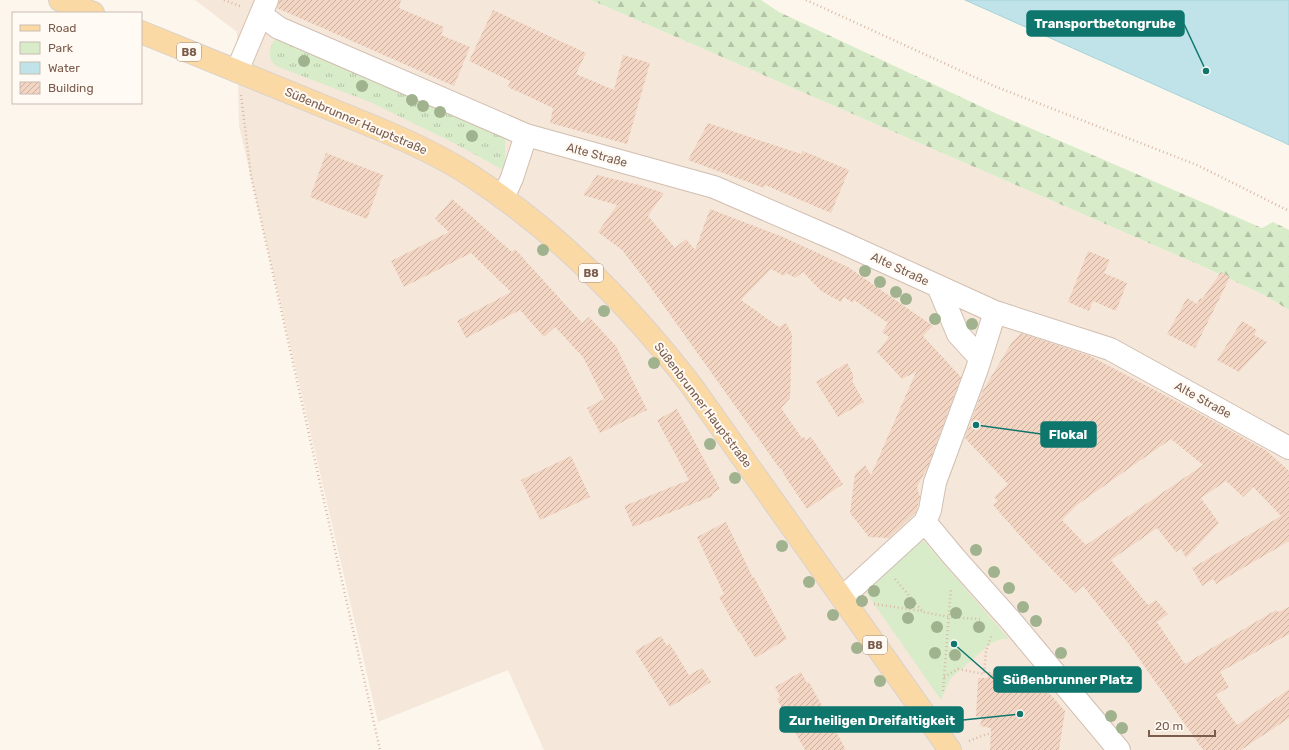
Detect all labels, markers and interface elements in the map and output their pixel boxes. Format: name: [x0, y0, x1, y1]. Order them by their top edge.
callout: Transportbetongrube: [1027, 11, 1184, 36]
legend: [12, 12, 142, 104]
text: Transportbetongrube: [1034, 16, 1176, 31]
text: Road: [48, 21, 76, 35]
text: Park: [48, 41, 74, 55]
road number: B8: [177, 43, 201, 61]
text: Water: [48, 61, 80, 75]
text: Building: [48, 81, 94, 95]
street label: Süßenbrunner Hauptstraße: [283, 85, 429, 157]
street label: Alte Straße: [565, 140, 629, 170]
street label: Alte Straße: [869, 249, 931, 289]
road number: B8: [579, 264, 603, 282]
street label: Süßenbrunner Hauptstraße: [651, 340, 755, 471]
street label: Alte Straße: [1172, 379, 1234, 421]
callout: Flokal: [1041, 422, 1096, 447]
text: Flokal: [1049, 427, 1087, 442]
road number: B8: [863, 636, 887, 654]
callout: Süßenbrunner Platz: [994, 667, 1141, 692]
text: Süßenbrunner Platz: [1003, 672, 1133, 687]
callout: Zur heiligen Dreifaltigkeit: [780, 707, 963, 732]
scale bar: [1149, 712, 1215, 738]
text: Zur heiligen Dreifaltigkeit: [789, 713, 955, 728]
text: 20 m: [1155, 719, 1183, 733]

